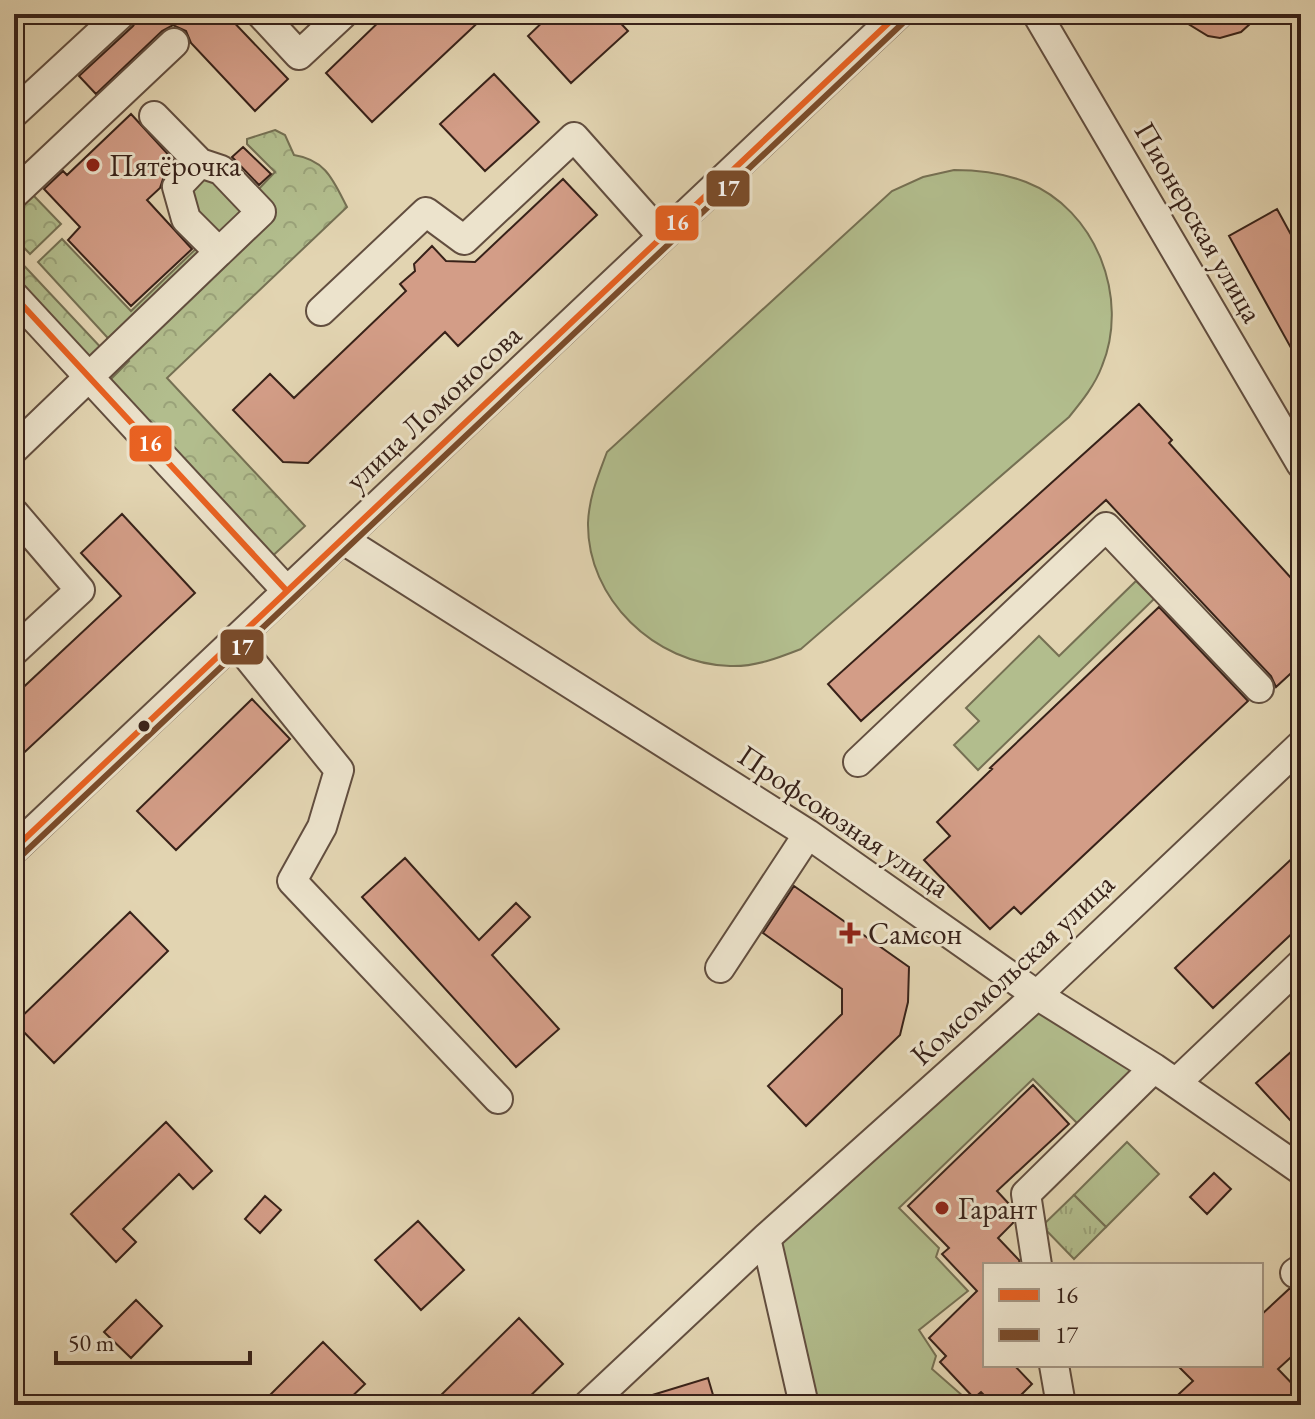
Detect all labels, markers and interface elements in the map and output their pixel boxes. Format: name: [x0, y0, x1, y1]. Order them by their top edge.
street label: Пионерская улица: [1126, 115, 1272, 329]
place label: Пятёрочка: [109, 146, 241, 185]
marker: Пятёрочка: [84, 156, 102, 174]
line badge: 17: [705, 169, 751, 208]
text: 17: [716, 174, 740, 203]
line badge: 16: [654, 204, 700, 242]
text: 16: [665, 208, 689, 237]
street label: улица Ломоносова: [337, 315, 529, 499]
line badge: 16: [128, 424, 173, 463]
text: 16: [138, 429, 162, 458]
line badge: 17: [219, 628, 265, 666]
text: 17: [230, 633, 254, 662]
unlabelled marker: [136, 718, 152, 734]
street label: Профсоюзная улица: [731, 736, 957, 906]
street label: Комсомольская улица: [902, 864, 1122, 1074]
place label: Самсон: [868, 914, 962, 953]
marker: Самсон: [839, 922, 861, 944]
place label: Гарант: [958, 1189, 1037, 1228]
marker: Гарант: [933, 1199, 951, 1217]
legend: [983, 1263, 1263, 1367]
text: 16: [1055, 1279, 1078, 1310]
scale bar: [56, 1315, 250, 1365]
text: 17: [1055, 1319, 1079, 1350]
text: 50 m: [68, 1327, 115, 1358]

